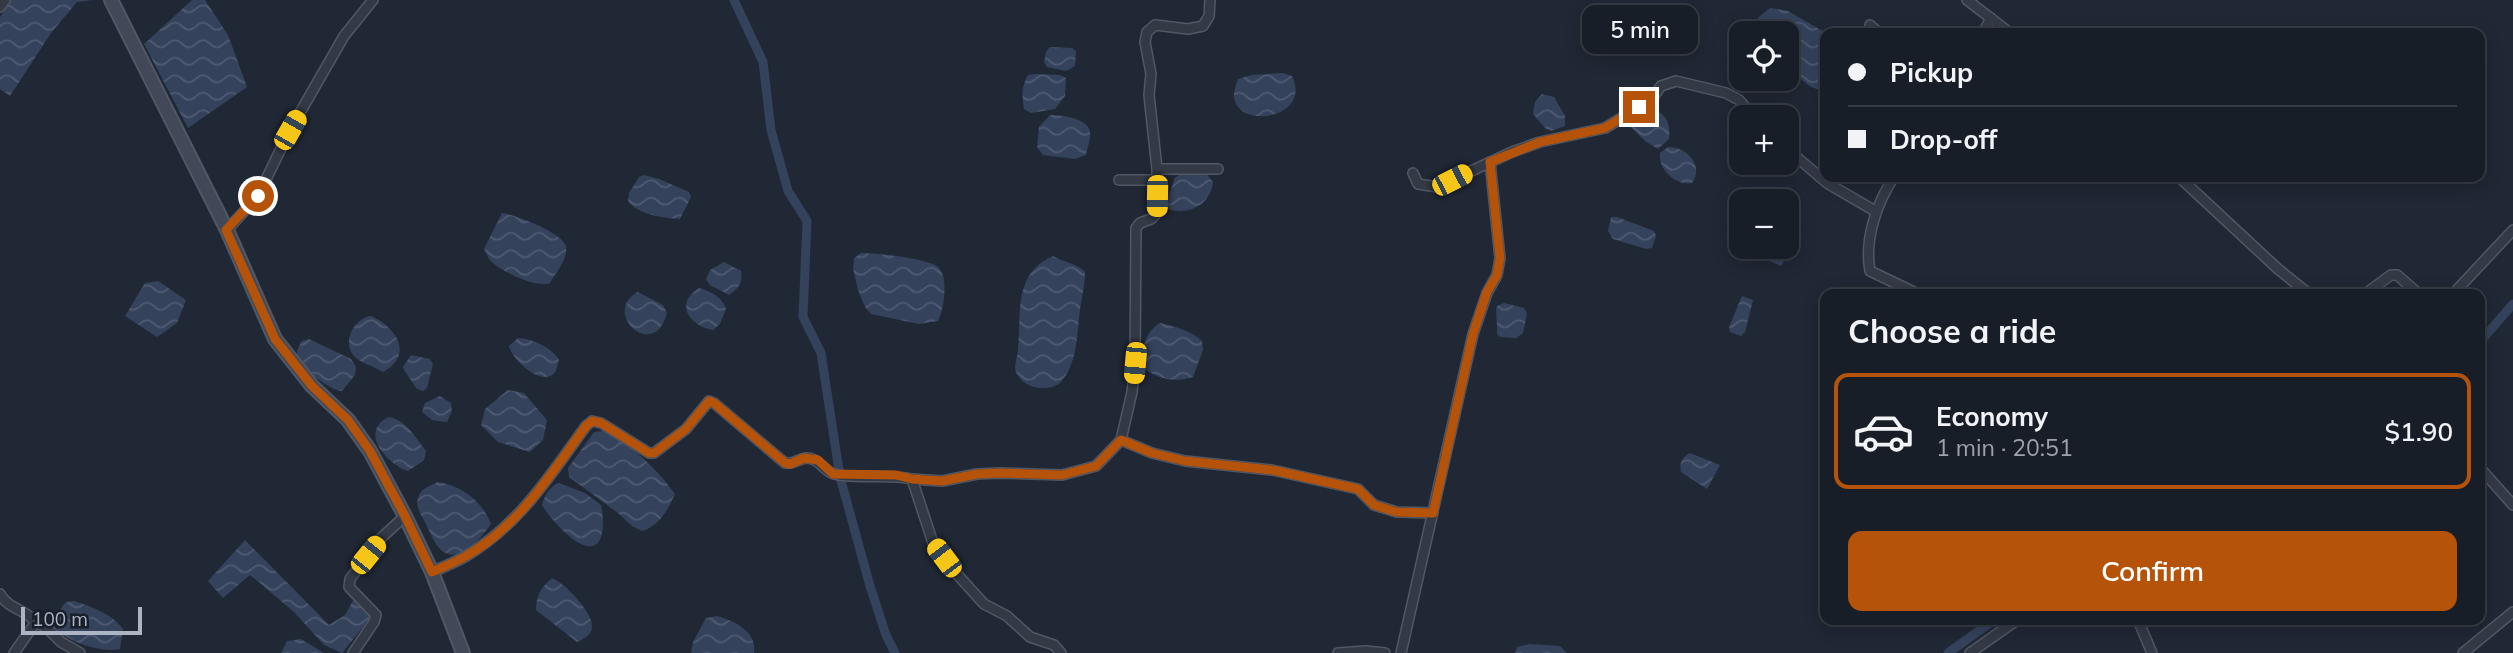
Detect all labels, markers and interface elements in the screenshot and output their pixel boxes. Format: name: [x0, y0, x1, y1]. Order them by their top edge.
callout: 5 min: [1581, 6, 1697, 55]
text: 5 min: [1610, 15, 1670, 44]
map controls: [1729, 21, 1799, 259]
button: locate: [1729, 21, 1799, 91]
text: Pickup: [1890, 56, 1973, 89]
route end: [1623, 91, 1655, 123]
button: +: [1729, 105, 1799, 175]
car: [271, 107, 310, 153]
text: Drop-off: [1890, 123, 1997, 156]
car: [1429, 161, 1476, 199]
car: [1147, 175, 1168, 217]
route start: [242, 180, 274, 212]
button: −: [1729, 189, 1799, 259]
text: Choose a ride: [1848, 311, 2056, 351]
car: [1123, 341, 1148, 385]
icon: car: [1852, 400, 1915, 463]
text: Economy: [1936, 400, 2048, 433]
text: $1.90: [2384, 415, 2453, 448]
text: 1 min · 20:51: [1936, 433, 2073, 462]
button: Confirm: [1848, 531, 2457, 611]
car: [347, 532, 390, 578]
car: [923, 535, 966, 581]
scale bar: [21, 604, 142, 636]
text: 100 m: [32, 607, 88, 631]

